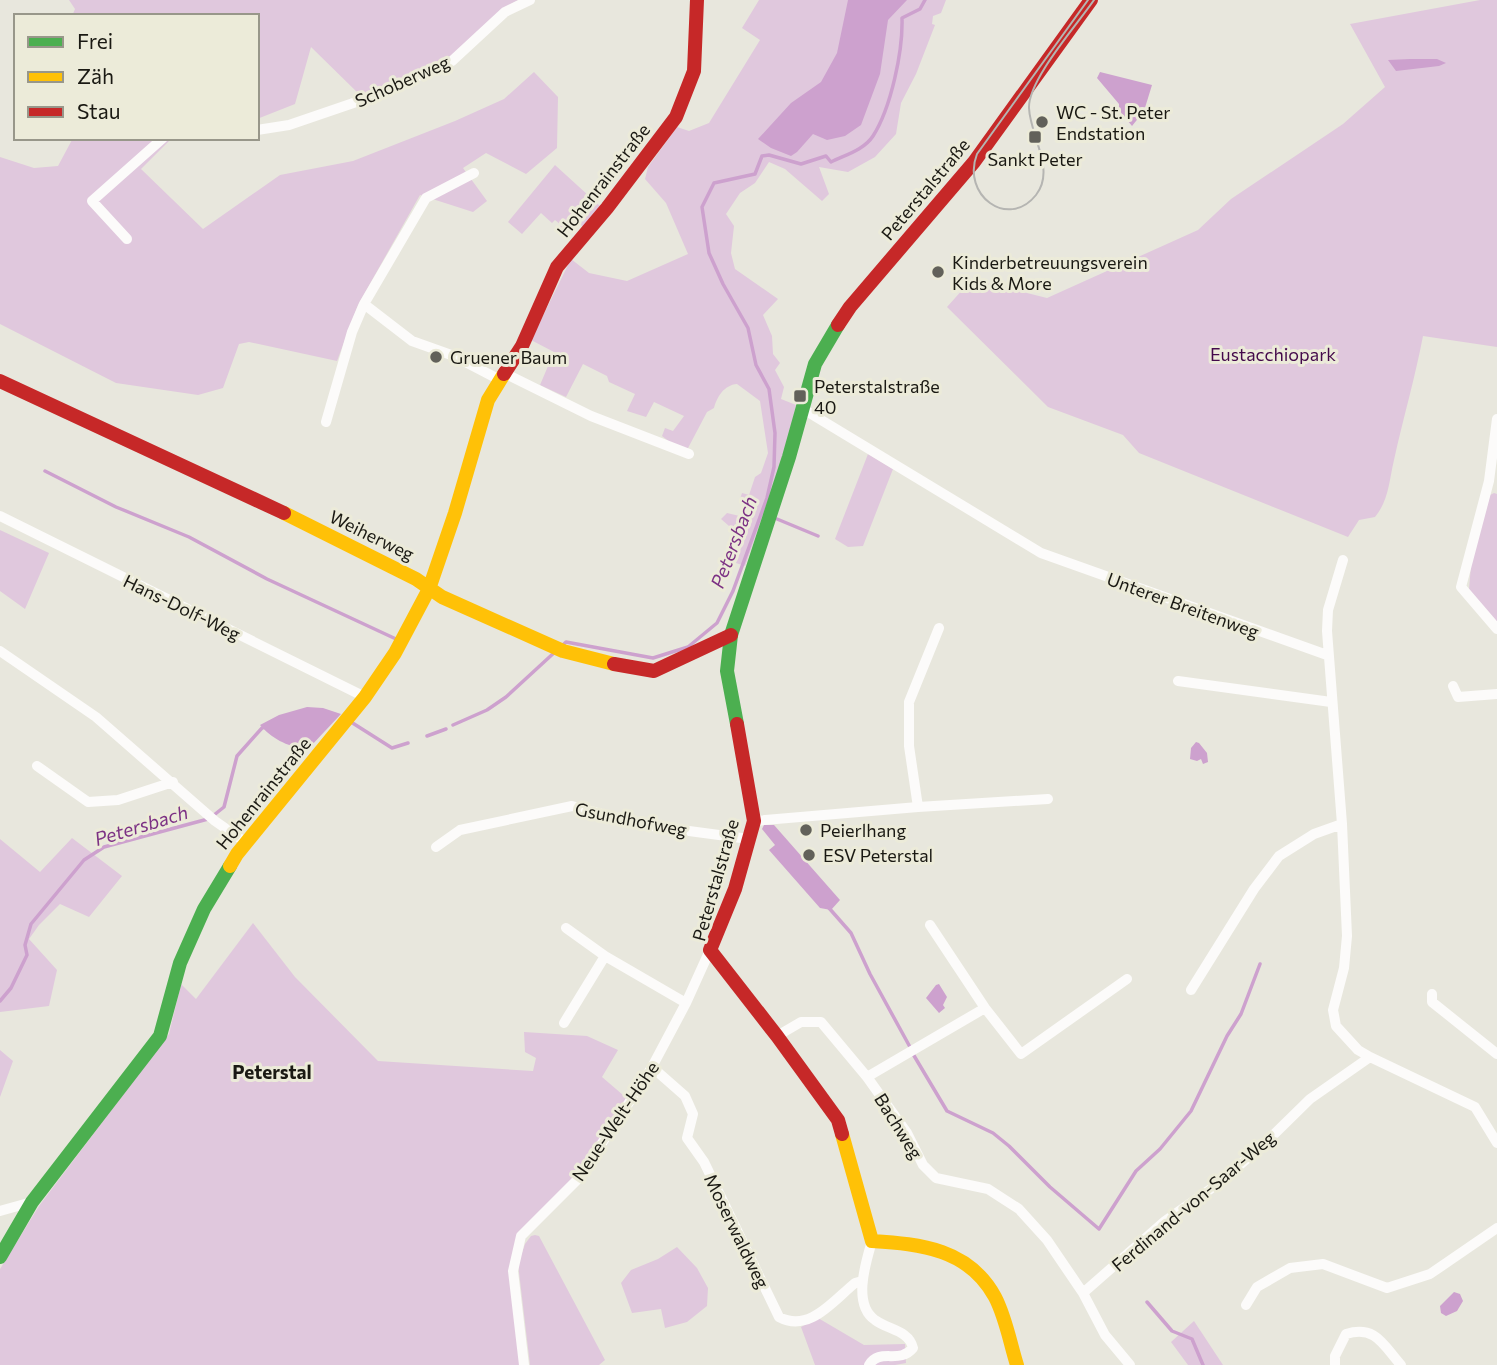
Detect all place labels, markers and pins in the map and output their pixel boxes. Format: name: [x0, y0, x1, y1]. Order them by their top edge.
place label: WC - St. Peter Endstation: [1056, 101, 1171, 144]
marker: WC - St. Peter Endstation: [1034, 114, 1050, 130]
marker: Sankt Peter: [1027, 129, 1043, 145]
place label: Sankt Peter: [987, 148, 1083, 170]
place label: Kinderbetreuungsverein Kids & More: [952, 251, 1148, 294]
marker: Kinderbetreuungsverein Kids & More: [930, 264, 946, 280]
place label: Gruener Baum: [450, 346, 567, 368]
marker: Gruener Baum: [428, 349, 444, 365]
place label: Peterstalstraße 40: [814, 375, 940, 418]
marker: Peterstalstraße 40: [792, 388, 808, 404]
place label: Peierlhang: [820, 819, 906, 841]
marker: Peierlhang: [798, 822, 814, 838]
place label: ESV Peterstal: [823, 844, 933, 866]
marker: ESV Peterstal: [801, 847, 817, 863]

